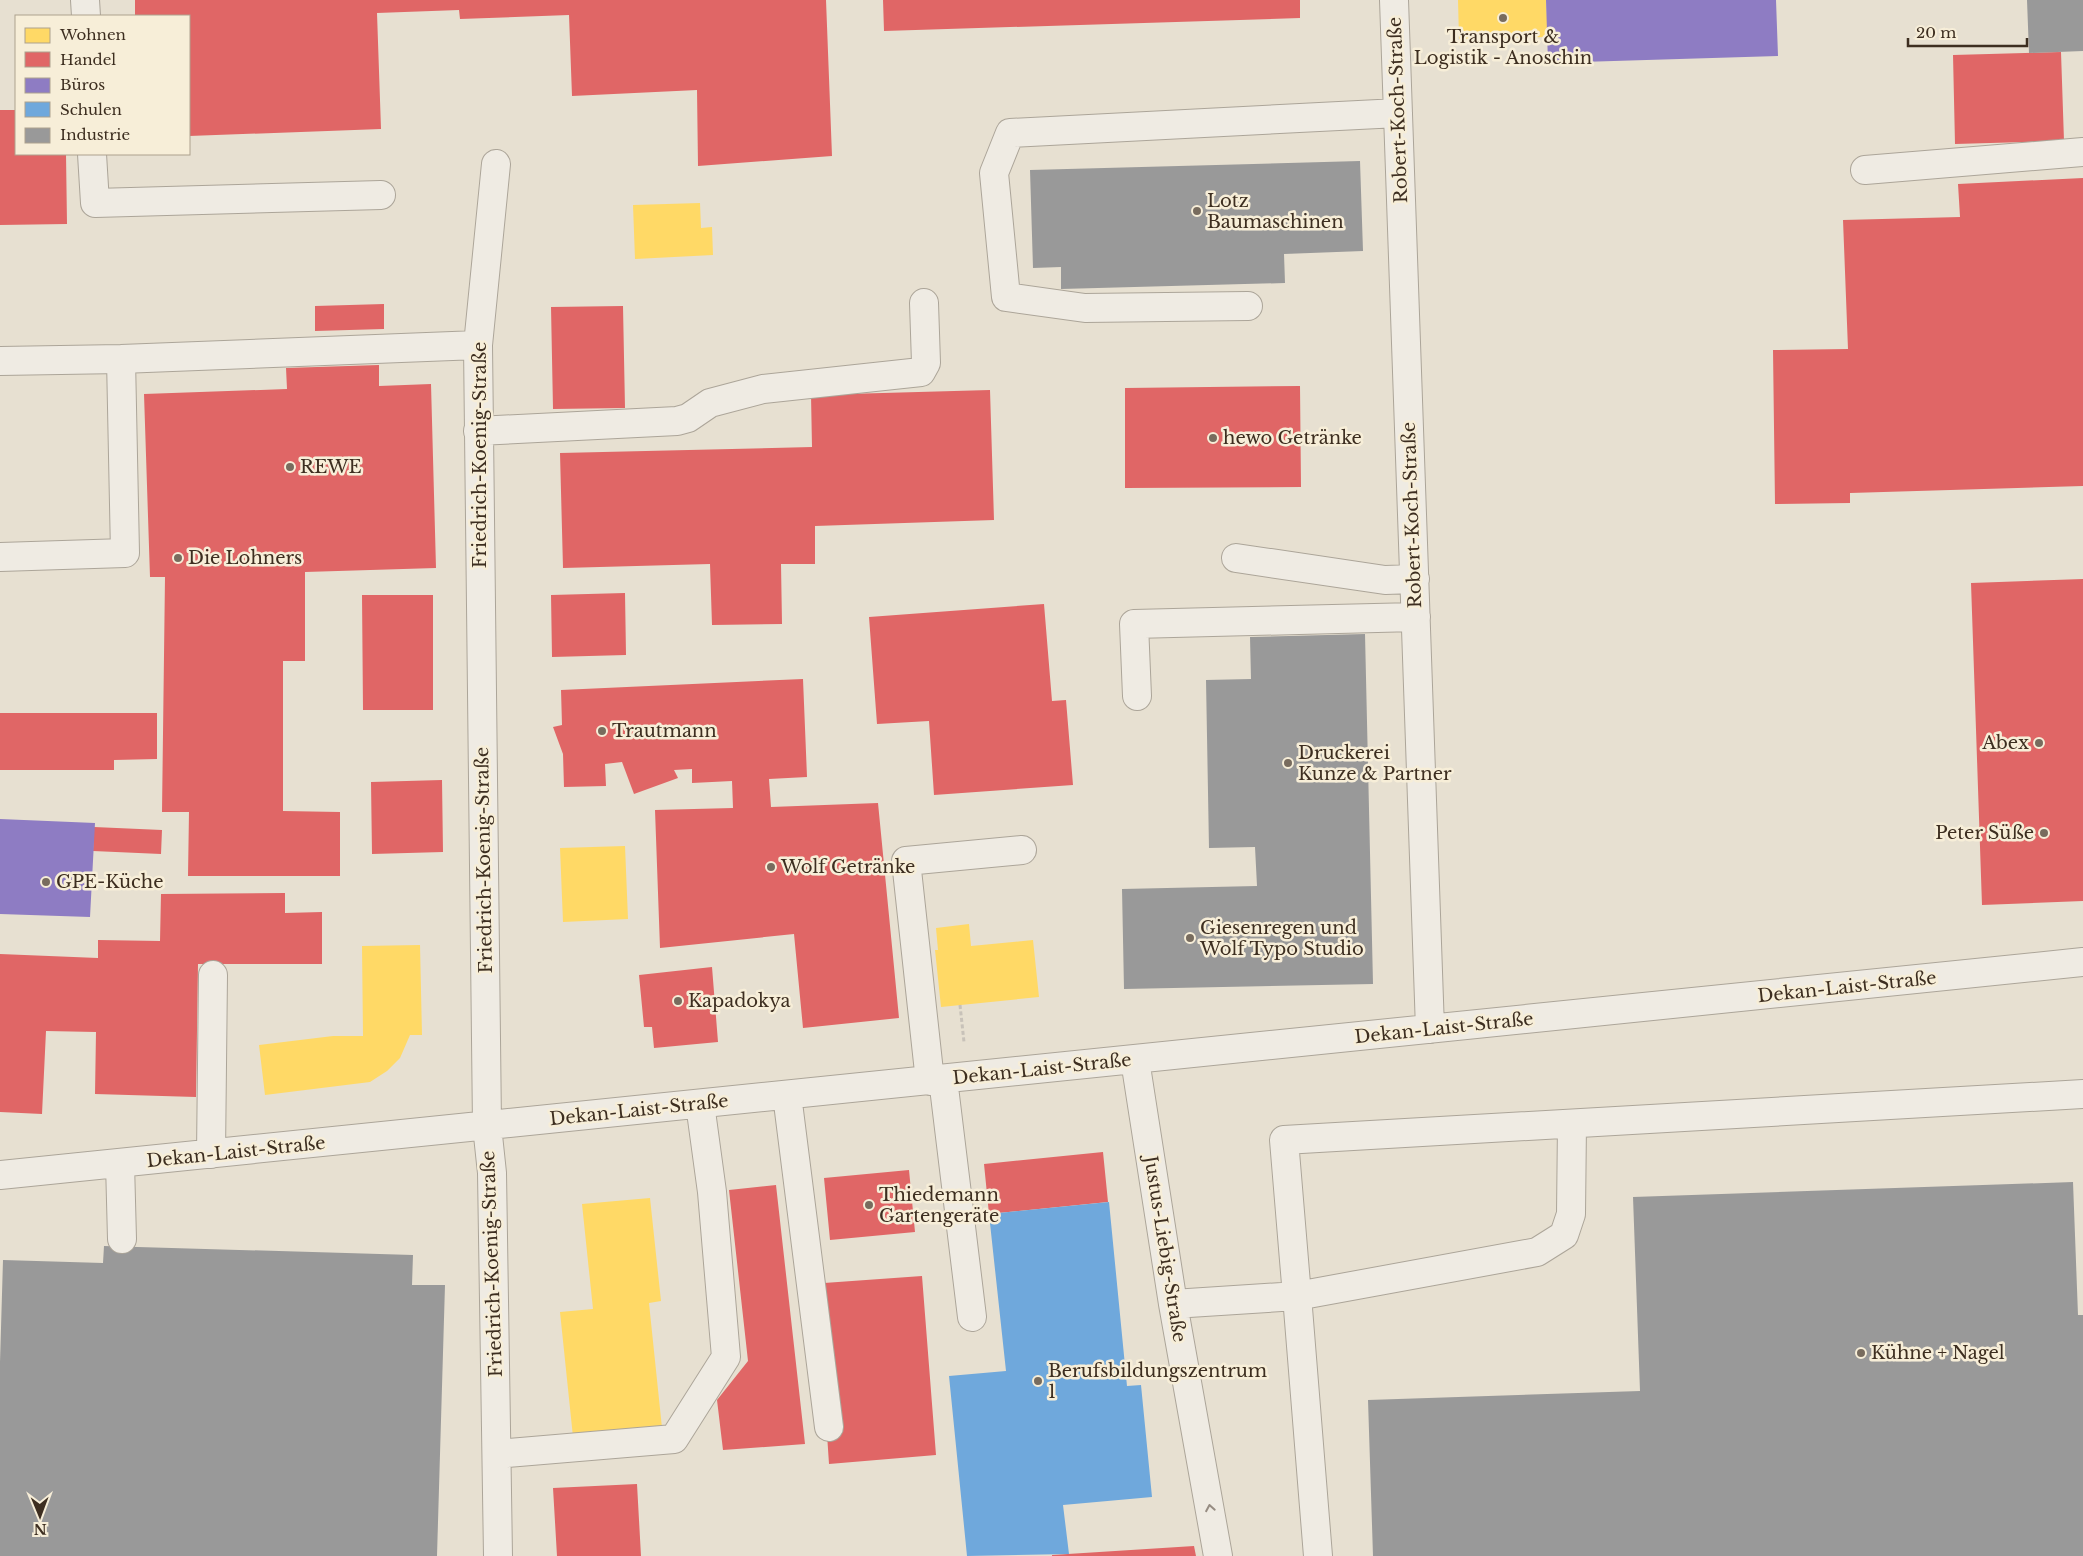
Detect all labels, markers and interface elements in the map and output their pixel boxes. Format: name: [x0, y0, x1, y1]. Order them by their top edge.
marker: Transport & Logistik - Anoschin: [1497, 12, 1509, 24]
legend: [15, 15, 190, 155]
scale bar: [1908, 15, 2027, 47]
street label: Robert-Koch-Straße: [1384, 16, 1412, 204]
text: 20 m: [1916, 23, 1956, 42]
text: Wohnen: [59, 25, 126, 44]
place label: Transport & Logistik - Anoschin: [1414, 26, 1592, 69]
text: Handel: [60, 50, 116, 69]
text: Büros: [60, 75, 105, 94]
text: Schulen: [60, 100, 122, 119]
text: Industrie: [60, 125, 130, 144]
place label: Lotz Baumaschinen: [1207, 190, 1344, 233]
marker: Lotz Baumaschinen: [1191, 205, 1203, 217]
street label: Friedrich-Koenig-Straße: [469, 342, 491, 568]
street label: Robert-Koch-Straße: [1398, 421, 1426, 609]
place label: hewo Getränke: [1223, 427, 1362, 449]
marker: hewo Getränke: [1207, 432, 1219, 444]
place label: REWE: [300, 456, 362, 478]
marker: REWE: [284, 461, 296, 473]
place label: Die Lohners: [188, 547, 302, 569]
marker: Die Lohners: [172, 552, 184, 564]
place label: Trautmann: [612, 720, 717, 742]
marker: Trautmann: [596, 725, 608, 737]
place label: Abex: [1981, 732, 2029, 754]
marker: Abex: [2033, 737, 2045, 749]
place label: Druckerei Kunze & Partner: [1298, 742, 1452, 785]
street label: Friedrich-Koenig-Straße: [471, 746, 497, 974]
marker: Druckerei Kunze & Partner: [1282, 757, 1294, 769]
place label: Peter Süße: [1935, 822, 2034, 844]
marker: Peter Süße: [2038, 827, 2050, 839]
place label: Wolf Getränke: [780, 856, 915, 878]
marker: Wolf Getränke: [765, 861, 777, 873]
place label: GPE-Küche: [56, 871, 163, 893]
marker: GPE-Küche: [40, 876, 52, 888]
place label: Giesenregen und Wolf Typo Studio: [1199, 917, 1364, 960]
marker: Giesenregen und Wolf Typo Studio: [1184, 932, 1196, 944]
street label: Dekan-Laist-Straße: [1756, 967, 1938, 1007]
place label: Kapadokya: [688, 990, 791, 1012]
marker: Kapadokya: [672, 995, 684, 1007]
street label: Dekan-Laist-Straße: [1353, 1008, 1535, 1048]
street label: Dekan-Laist-Straße: [951, 1049, 1133, 1089]
street label: Dekan-Laist-Straße: [548, 1090, 730, 1130]
street label: Dekan-Laist-Straße: [145, 1132, 327, 1172]
street label: Friedrich-Koenig-Straße: [477, 1150, 507, 1378]
street label: Justus-Liebig-Straße: [1139, 1152, 1191, 1344]
place label: Thiedemann Gartengeräte: [879, 1184, 999, 1227]
marker: Thiedemann Gartengeräte: [863, 1199, 875, 1211]
place label: Kühne + Nagel: [1871, 1342, 2005, 1364]
marker: Kühne + Nagel: [1855, 1347, 1867, 1359]
place label: Berufsbildungszentrum 1: [1048, 1360, 1267, 1403]
marker: Berufsbildungszentrum 1: [1032, 1375, 1044, 1387]
north arrow: [15, 1491, 65, 1541]
one-way arrow: [1205, 1504, 1215, 1512]
text: N: [33, 1520, 47, 1538]

